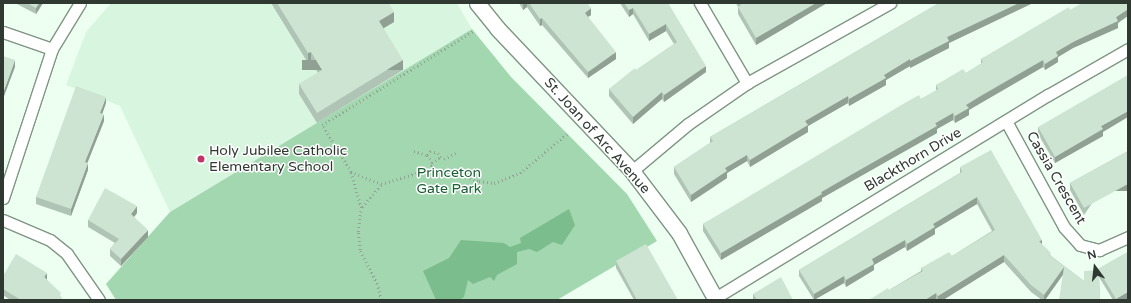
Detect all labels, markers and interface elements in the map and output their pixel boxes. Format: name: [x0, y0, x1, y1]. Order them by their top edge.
street label: St. Joan of Arc Avenue: [541, 75, 653, 197]
street label: Blackthorn Drive: [861, 124, 965, 196]
street label: Cassia Crescent: [1023, 129, 1089, 227]
place label: Holy Jubilee Catholic Elementary School: [209, 143, 347, 176]
marker: Holy Jubilee Catholic Elementary School: [196, 154, 206, 164]
park label: Princeton Gate Park: [416, 165, 482, 198]
north arrow: [1075, 247, 1115, 287]
text: N: [1086, 248, 1098, 262]

